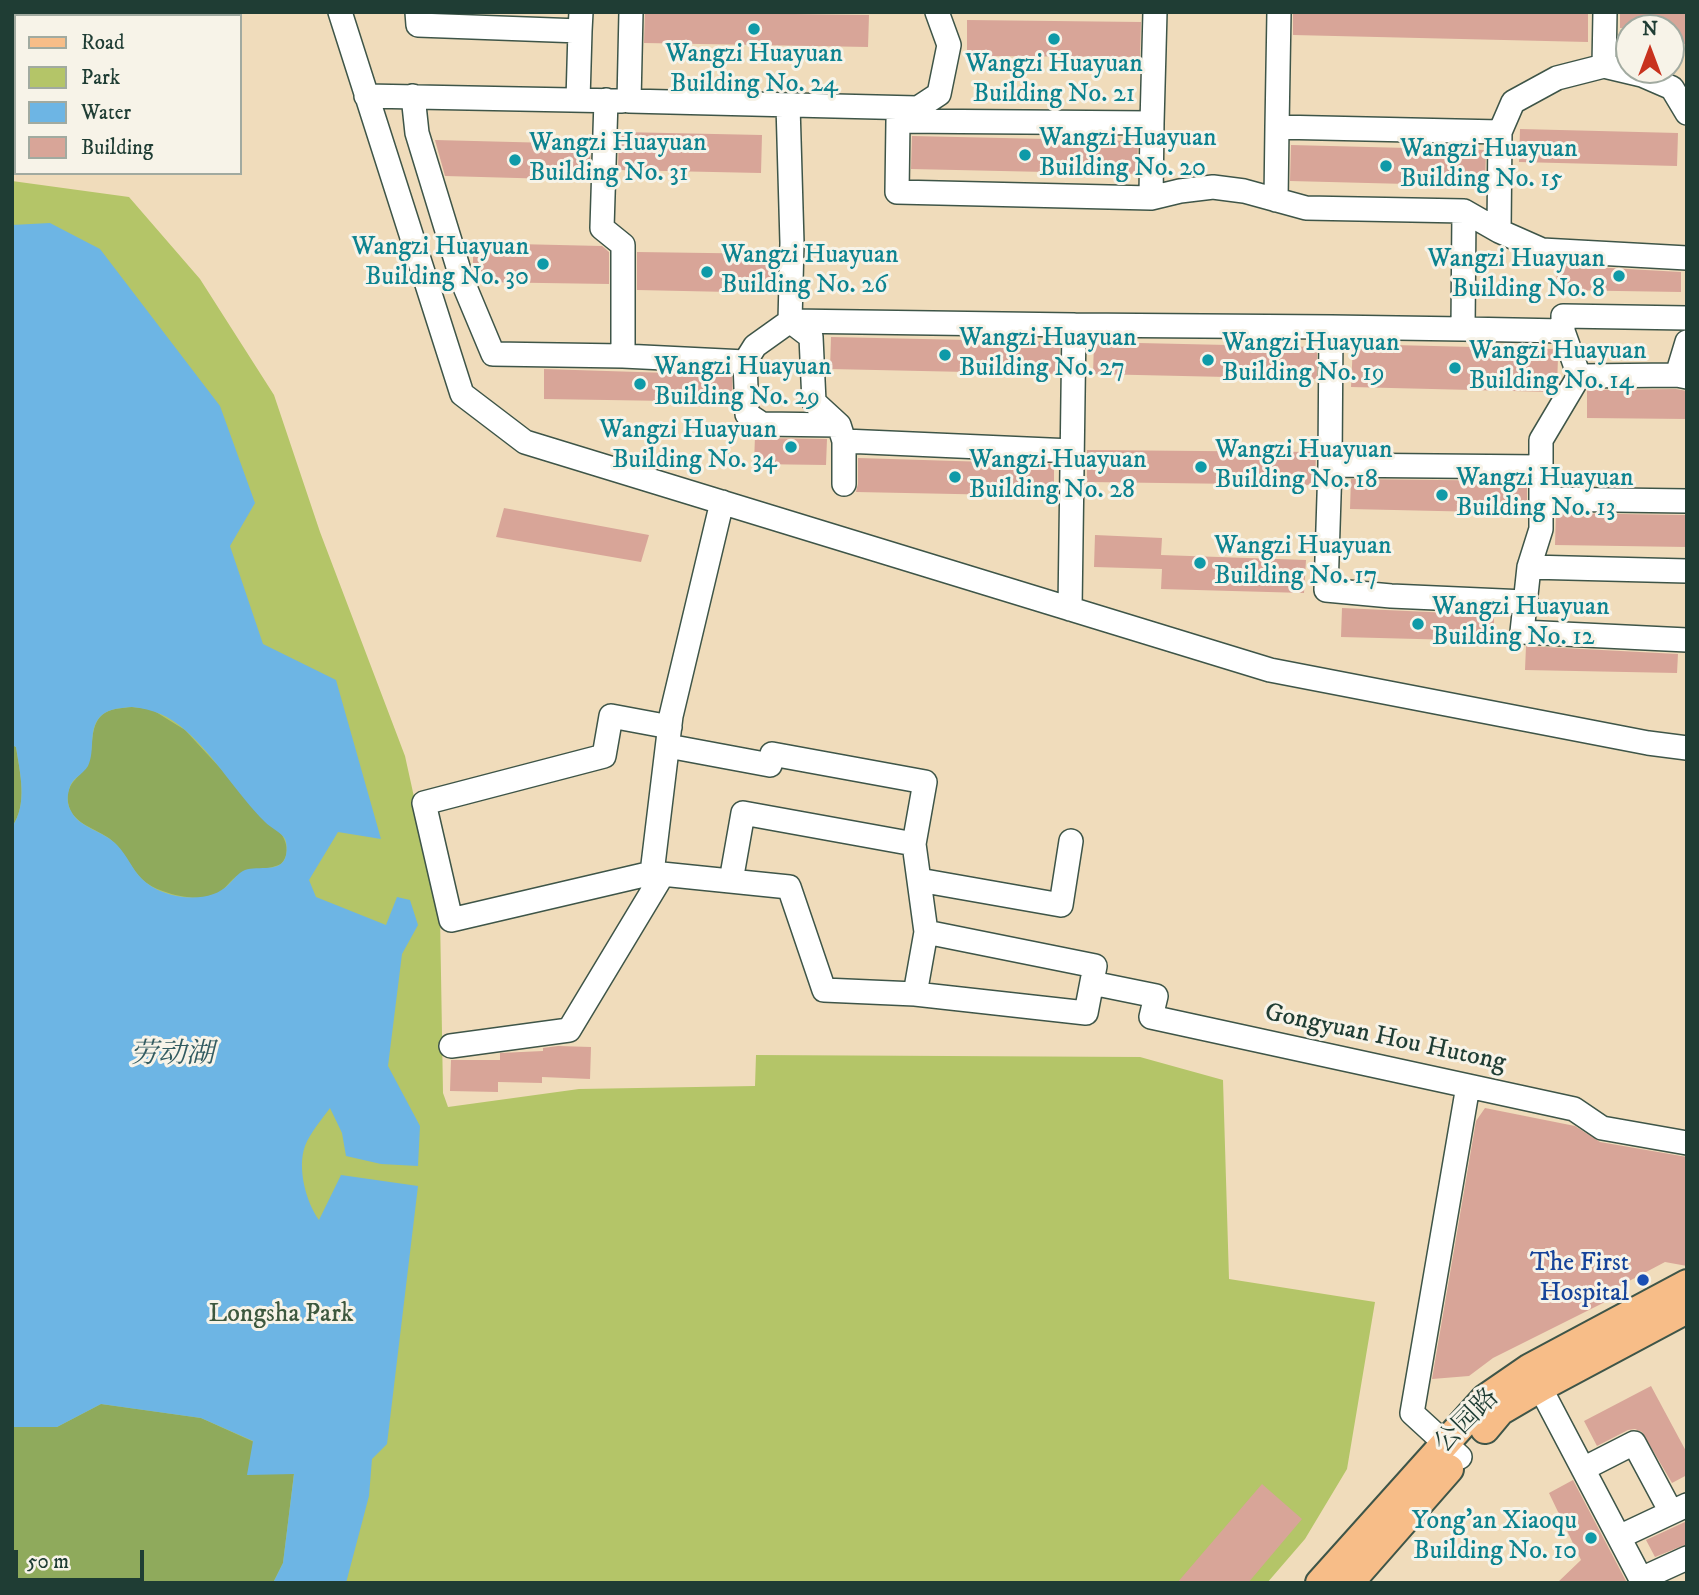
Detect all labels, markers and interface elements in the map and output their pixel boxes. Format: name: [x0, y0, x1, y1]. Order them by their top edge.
legend: [14, 14, 242, 175]
north arrow: [1615, 14, 1685, 84]
text: N: [1642, 18, 1658, 41]
marker: Wangzi Huayuan Building No. 24: [746, 21, 762, 37]
text: Road: [81, 30, 125, 56]
marker: Wangzi Huayuan Building No. 21: [1046, 31, 1062, 47]
place label: Wangzi Huayuan Building No. 24: [665, 40, 843, 102]
place label: Wangzi Huayuan Building No. 21: [965, 50, 1143, 112]
text: Park: [81, 65, 120, 91]
text: Water: [81, 100, 131, 126]
place label: Wangzi Huayuan Building No. 20: [1039, 124, 1217, 186]
place label: Wangzi Huayuan Building No. 31: [529, 129, 707, 190]
text: Building: [81, 135, 153, 161]
place label: Wangzi Huayuan Building No. 15: [1400, 135, 1578, 196]
marker: Wangzi Huayuan Building No. 20: [1017, 147, 1033, 163]
marker: Wangzi Huayuan Building No. 31: [507, 152, 523, 168]
marker: Wangzi Huayuan Building No. 15: [1378, 158, 1394, 174]
place label: Wangzi Huayuan Building No. 30: [351, 233, 529, 294]
place label: Wangzi Huayuan Building No. 26: [721, 241, 899, 302]
place label: Wangzi Huayuan Building No. 8: [1427, 245, 1605, 306]
marker: Wangzi Huayuan Building No. 30: [535, 256, 551, 272]
marker: Wangzi Huayuan Building No. 26: [699, 264, 715, 280]
marker: Wangzi Huayuan Building No. 8: [1611, 268, 1627, 284]
place label: Wangzi Huayuan Building No. 27: [959, 324, 1137, 386]
place label: Wangzi Huayuan Building No. 19: [1222, 329, 1400, 390]
place label: Wangzi Huayuan Building No. 14: [1469, 337, 1647, 398]
marker: Wangzi Huayuan Building No. 27: [937, 347, 953, 363]
marker: Wangzi Huayuan Building No. 19: [1200, 352, 1216, 368]
place label: Wangzi Huayuan Building No. 29: [654, 353, 832, 414]
marker: Wangzi Huayuan Building No. 14: [1447, 360, 1463, 376]
marker: Wangzi Huayuan Building No. 29: [632, 376, 648, 392]
place label: Wangzi Huayuan Building No. 34: [599, 416, 777, 478]
place label: Wangzi Huayuan Building No. 18: [1215, 436, 1393, 498]
marker: Wangzi Huayuan Building No. 34: [783, 439, 799, 455]
place label: Wangzi Huayuan Building No. 28: [969, 446, 1147, 508]
marker: Wangzi Huayuan Building No. 18: [1193, 459, 1209, 475]
place label: Wangzi Huayuan Building No. 13: [1456, 464, 1634, 526]
marker: Wangzi Huayuan Building No. 28: [947, 469, 963, 485]
marker: Wangzi Huayuan Building No. 13: [1434, 487, 1450, 503]
place label: Wangzi Huayuan Building No. 17: [1214, 532, 1392, 594]
marker: Wangzi Huayuan Building No. 17: [1192, 555, 1208, 571]
place label: Wangzi Huayuan Building No. 12: [1432, 593, 1610, 654]
marker: Wangzi Huayuan Building No. 12: [1410, 616, 1426, 632]
street label: Gongyuan Hou Hutong: [1262, 998, 1508, 1080]
water label: 劳动湖: [130, 1039, 214, 1073]
place label: The First Hospital: [1530, 1249, 1629, 1310]
marker: The First Hospital: [1635, 1272, 1651, 1288]
park label: Longsha Park: [208, 1300, 354, 1332]
street label: 公园路: [1429, 1383, 1507, 1461]
place label: Yong'an Xiaoqu Building No. 10: [1412, 1507, 1577, 1568]
marker: Yong'an Xiaoqu Building No. 10: [1583, 1530, 1599, 1546]
scale bar: [18, 1536, 147, 1580]
text: 50 m: [27, 1549, 69, 1575]

